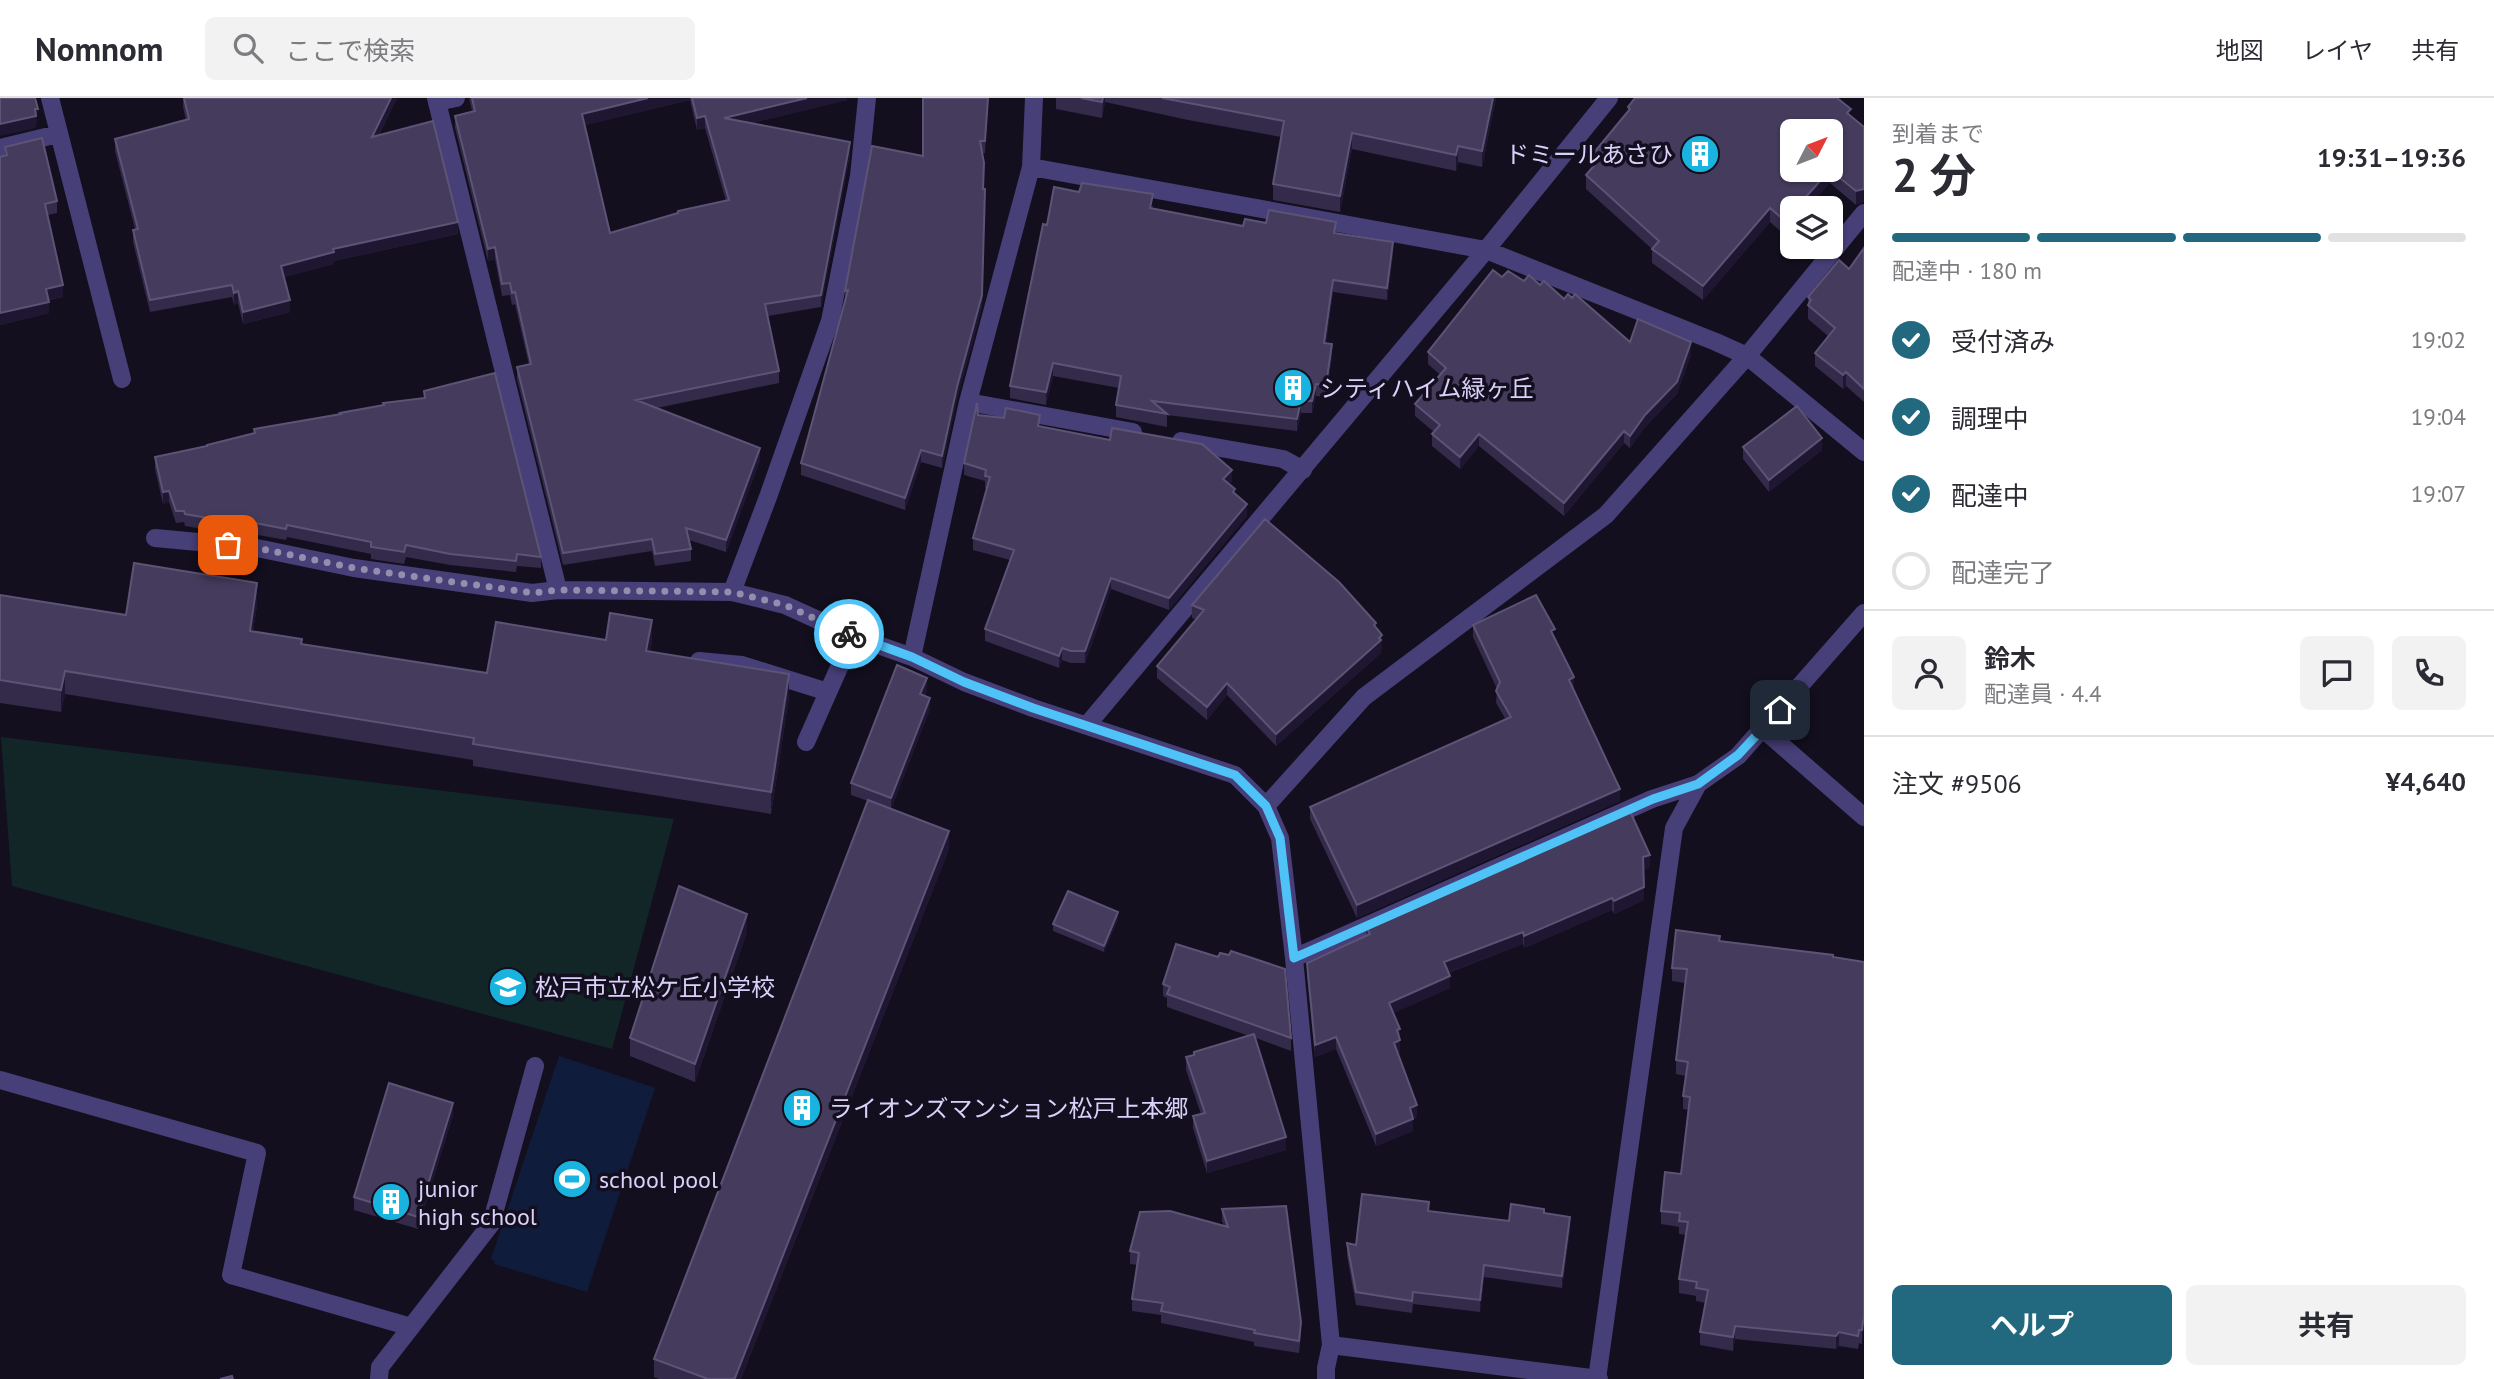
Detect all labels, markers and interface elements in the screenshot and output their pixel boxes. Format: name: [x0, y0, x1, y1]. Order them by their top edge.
search box: [205, 17, 695, 80]
text: Nomnom: [35, 27, 163, 70]
icon: search: [229, 29, 267, 67]
text: ここで検索: [285, 34, 415, 67]
text: 地図: [2216, 35, 2264, 66]
text: レイヤ: [2302, 35, 2373, 66]
text: 共有: [2411, 35, 2459, 66]
north arrow: [1780, 119, 1843, 182]
map controls: [1780, 119, 1843, 259]
text: 到着まで: [1892, 119, 1984, 148]
building icon: ドミールあさひ: [1679, 133, 1721, 175]
place label: ドミールあさひ: [1505, 139, 1673, 170]
text: 19:31–19:36: [2317, 141, 2466, 174]
text: 2 分: [1892, 145, 1976, 205]
button: layers: [1780, 196, 1843, 259]
text: 配達中 · 180 m: [1892, 256, 2042, 285]
icon: check: [1892, 321, 1930, 359]
text: 受付済み: [1951, 325, 2055, 358]
text: 19:02: [2411, 325, 2466, 354]
building icon: シティハイム緑ヶ丘: [1272, 367, 1314, 409]
place label: シティハイム緑ヶ丘: [1320, 373, 1534, 404]
icon: check: [1892, 398, 1930, 436]
text: 調理中: [1951, 402, 2029, 435]
text: 19:04: [2411, 402, 2466, 431]
icon: check: [1892, 475, 1930, 513]
text: 配達中: [1951, 479, 2029, 512]
text: 19:07: [2411, 479, 2466, 508]
pin: [198, 515, 258, 575]
icon: bag: [209, 526, 247, 564]
text: 配達完了: [1951, 556, 2055, 589]
courier: [814, 599, 884, 669]
icon: bike: [830, 615, 868, 653]
button: person: [1892, 636, 1966, 710]
button: chat: [2300, 636, 2374, 710]
button: phone: [2392, 636, 2466, 710]
text: 鈴木: [1984, 642, 2036, 675]
text: 配達員 · 4.4: [1984, 679, 2101, 708]
pin: [1750, 680, 1810, 740]
icon: home: [1761, 691, 1799, 729]
text: ¥4,640: [2386, 765, 2466, 798]
text: 注文 #9506: [1892, 767, 2022, 800]
school or university icon: 松戸市立松ケ丘小学校: [487, 966, 529, 1008]
place label: 松戸市立松ケ丘小学校: [535, 972, 775, 1003]
building icon: ライオンズマンション松戸上本郷: [781, 1087, 823, 1129]
place label: ライオンズマンション松戸上本郷: [829, 1093, 1189, 1124]
sports icon: school pool: [551, 1158, 593, 1200]
place label: school pool: [599, 1164, 718, 1195]
place label: junior high school: [418, 1173, 537, 1232]
building icon: junior high school: [370, 1181, 412, 1223]
button: ヘルプ: [1892, 1285, 2172, 1365]
button: 共有: [2186, 1285, 2466, 1365]

